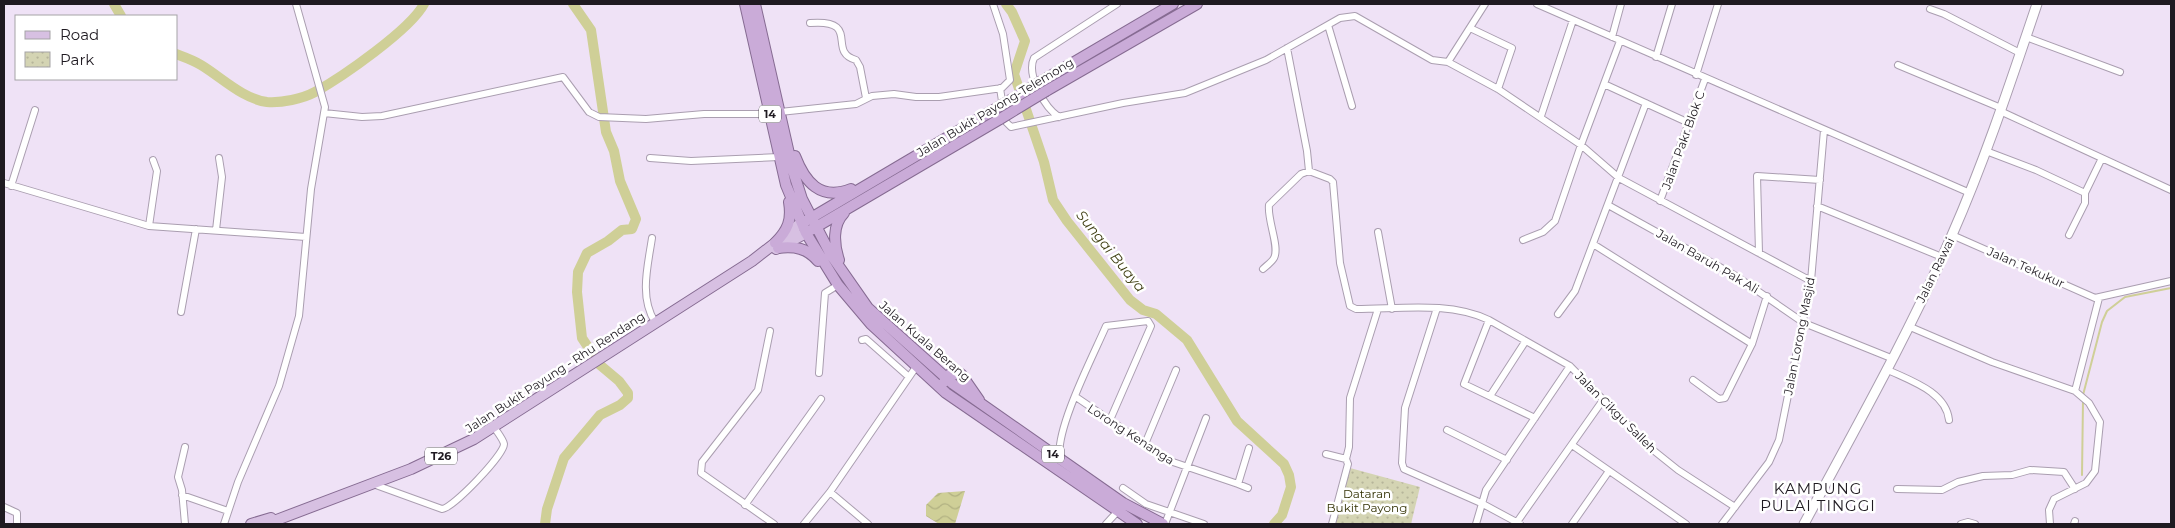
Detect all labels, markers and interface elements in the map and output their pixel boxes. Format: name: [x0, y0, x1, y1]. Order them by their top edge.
legend: [15, 15, 178, 80]
text: Road: [60, 25, 99, 44]
text: Park: [60, 50, 94, 69]
street label: Jalan Bukit Payong-Telemong: [913, 54, 1076, 160]
street label: Jalan Pakr Blok C: [1658, 88, 1708, 192]
road number: 14: [759, 106, 781, 122]
water label: Sungai Buaya: [1072, 206, 1150, 296]
street label: Jalan Baruh Pak Ali: [1653, 225, 1762, 296]
street label: Jalan Rawai: [1912, 235, 1957, 306]
street label: Jalan Tekukur: [1984, 243, 2067, 291]
street label: Jalan Lorong Masjid: [1780, 276, 1818, 397]
street label: Jalan Kuala Berang: [876, 297, 974, 385]
street label: Jalan Bukit Payung - Rhu Rendang: [462, 308, 647, 436]
street label: Jalan Cikgu Salleh: [1571, 367, 1660, 456]
street label: Lorong Kenanga: [1085, 400, 1177, 468]
road number: 14: [1042, 446, 1064, 462]
road number: T26: [425, 448, 457, 464]
district label: KAMPUNG PULAI TINGGI: [1760, 479, 1876, 515]
park label: Dataran Bukit Payong: [1327, 486, 1407, 515]

